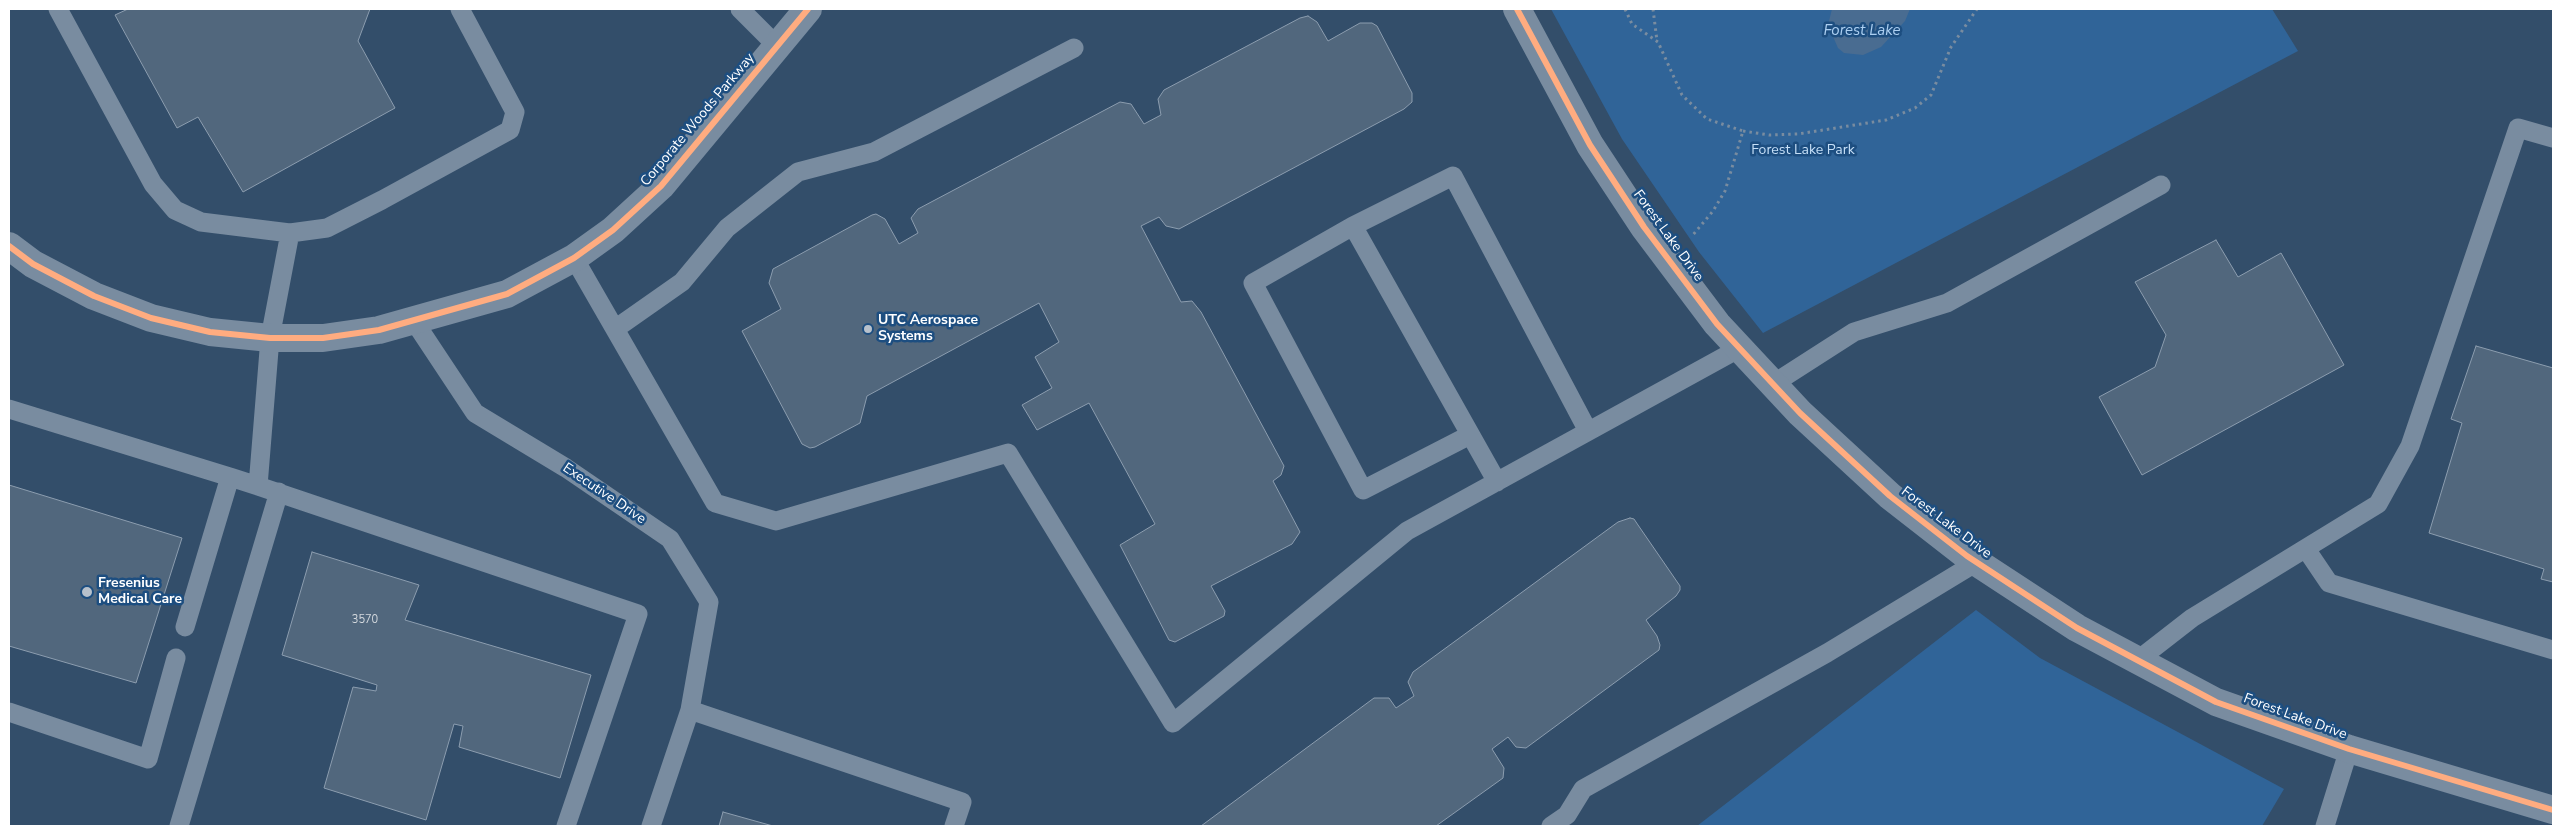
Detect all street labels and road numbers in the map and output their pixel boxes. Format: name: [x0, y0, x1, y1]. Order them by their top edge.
street label: Corporate Woods Parkway: [637, 50, 759, 190]
street label: Forest Lake Drive: [1629, 187, 1707, 285]
street label: Executive Drive: [559, 460, 649, 528]
street label: Forest Lake Drive: [1897, 484, 1995, 562]
street label: Forest Lake Drive: [2241, 690, 2349, 744]

